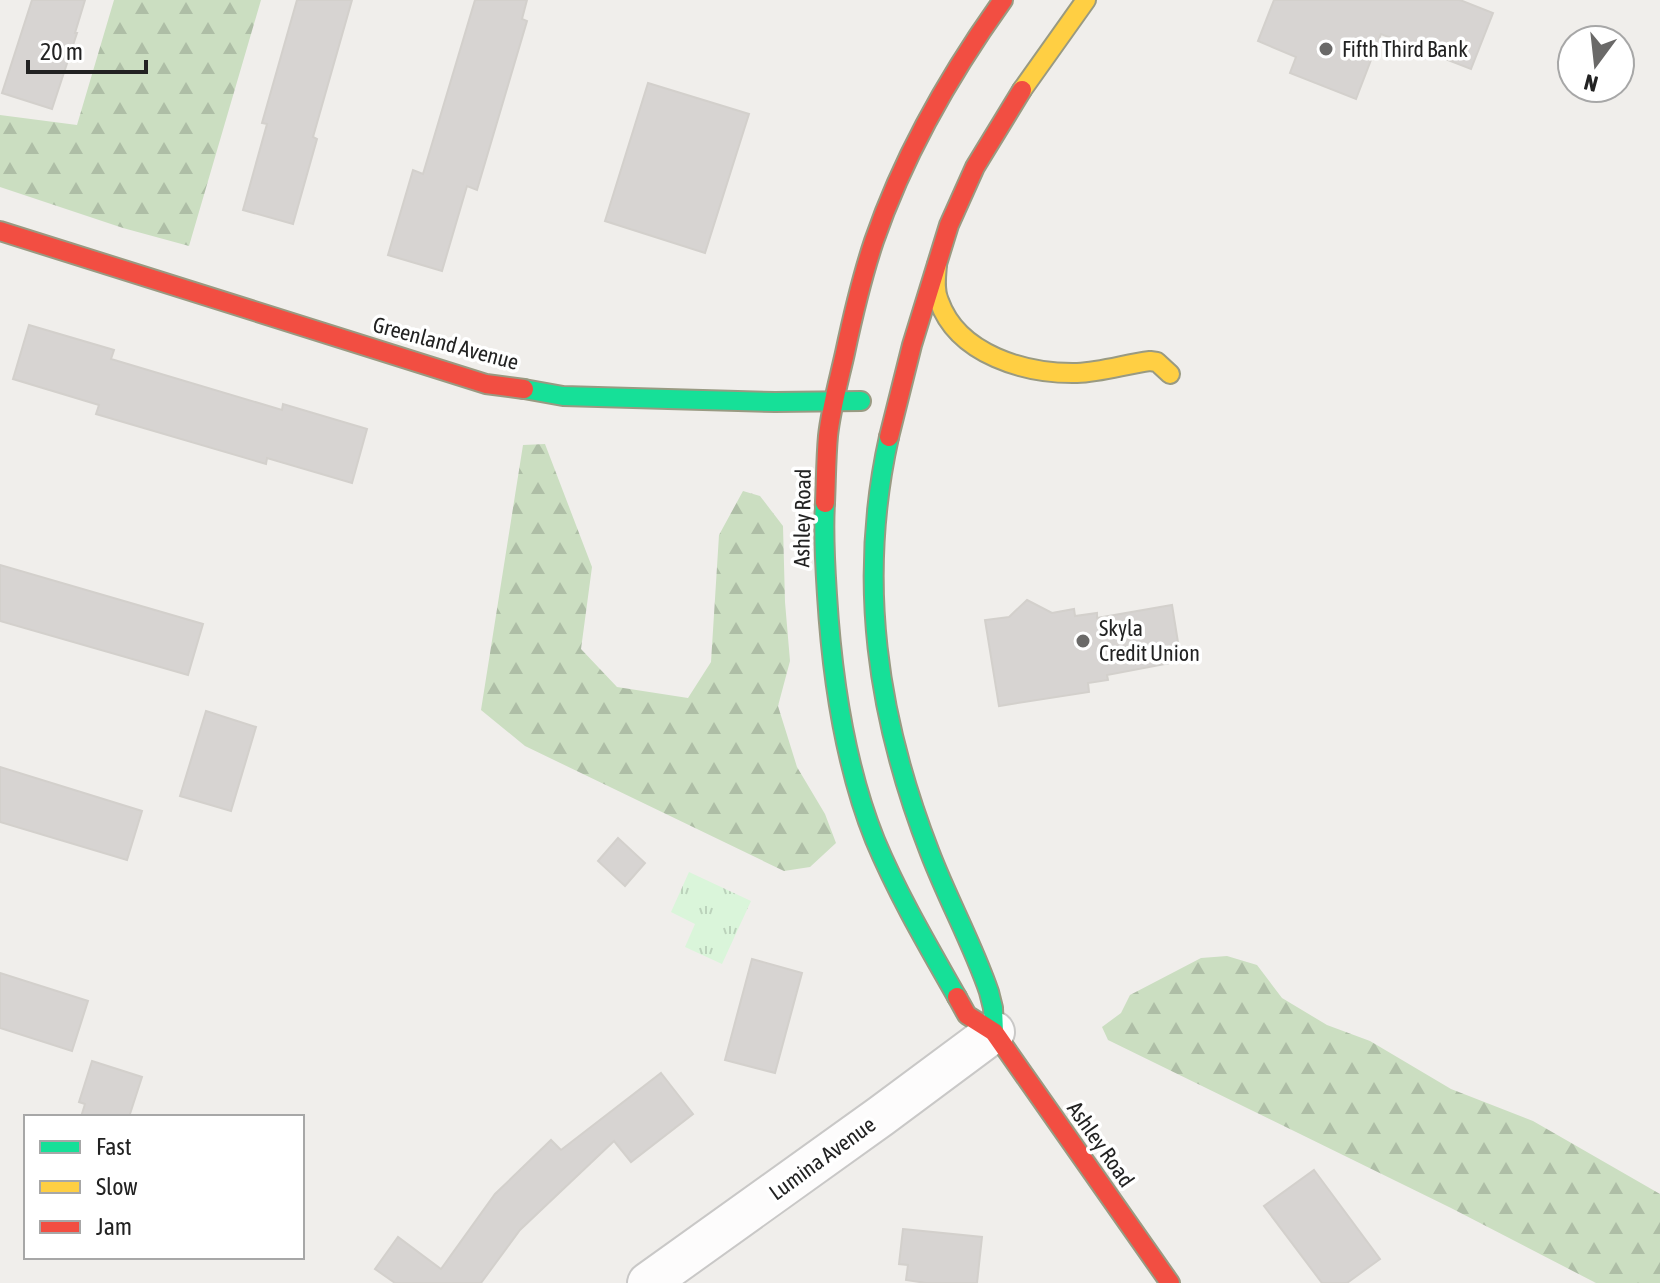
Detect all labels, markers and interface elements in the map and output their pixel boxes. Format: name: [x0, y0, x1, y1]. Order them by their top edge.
scale bar: [28, 24, 146, 74]
north arrow: [1556, 24, 1636, 104]
place label: Fifth Third Bank: [1342, 36, 1468, 62]
text: 20 m: [40, 38, 83, 65]
marker: Fifth Third Bank: [1317, 40, 1335, 58]
text: N: [1581, 69, 1600, 98]
street label: Greenland Avenue: [370, 311, 522, 375]
street label: Ashley Road: [788, 468, 816, 568]
place label: Skyla Credit Union: [1099, 615, 1200, 666]
marker: Skyla Credit Union: [1074, 632, 1092, 650]
street label: Ashley Road: [1062, 1096, 1140, 1192]
street label: Lumina Avenue: [764, 1111, 880, 1205]
legend: [24, 1115, 304, 1259]
text: Fast: [96, 1133, 132, 1160]
text: Slow: [96, 1173, 138, 1200]
text: Jam: [96, 1213, 132, 1240]

